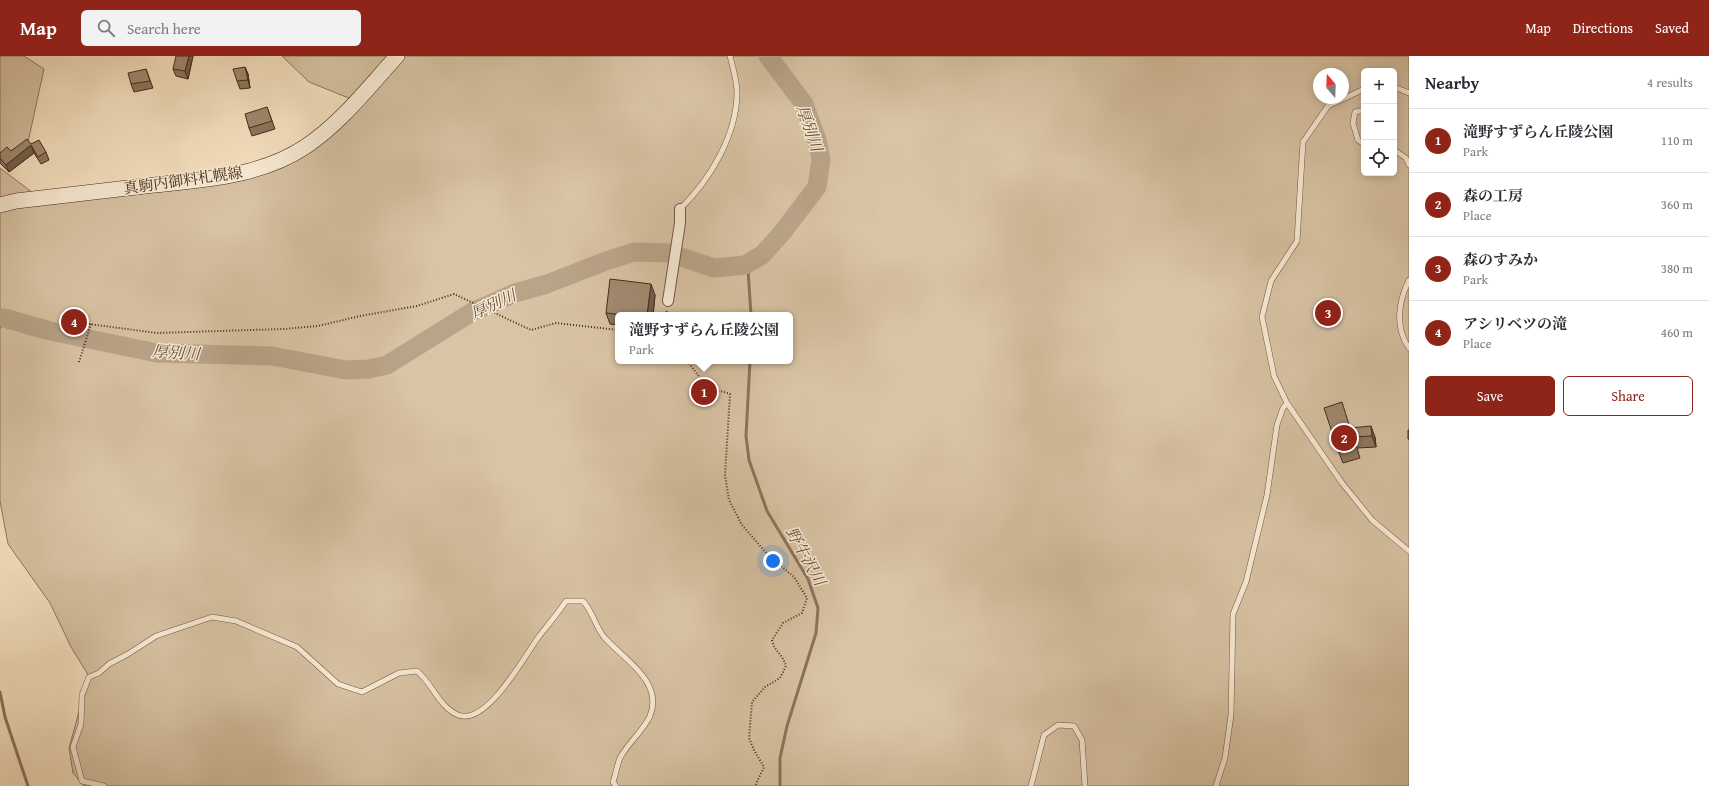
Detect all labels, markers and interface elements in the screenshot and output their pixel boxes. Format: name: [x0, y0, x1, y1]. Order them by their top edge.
search box: [81, 10, 361, 46]
text: Map: [20, 14, 57, 42]
icon: search: [95, 17, 117, 39]
text: Search here: [127, 18, 201, 39]
text: Map: [1525, 18, 1551, 38]
text: Directions: [1573, 18, 1633, 38]
text: Saved: [1655, 18, 1689, 38]
north arrow: [1313, 68, 1349, 104]
map controls: [1361, 68, 1397, 176]
button: +: [1361, 68, 1397, 104]
text: Nearby: [1425, 70, 1479, 95]
text: 4 results: [1647, 73, 1693, 92]
water label: 厚別川: [791, 101, 830, 156]
button: −: [1361, 104, 1397, 140]
text: 滝野すずらん丘陵公園: [1463, 121, 1613, 142]
text: 1: [1435, 131, 1441, 150]
text: 110 m: [1661, 131, 1693, 150]
button: locate: [1361, 140, 1397, 176]
text: Park: [1463, 142, 1488, 161]
street label: 真駒内御料札幌線: [122, 161, 244, 199]
text: 森の工房: [1463, 185, 1523, 206]
text: 2: [1435, 195, 1441, 214]
text: 360 m: [1661, 195, 1693, 214]
text: Place: [1463, 206, 1492, 225]
text: 森のすみか: [1463, 249, 1538, 270]
text: 3: [1435, 259, 1441, 278]
text: 380 m: [1661, 259, 1693, 278]
text: Park: [1463, 270, 1488, 289]
water label: 厚別川: [466, 282, 522, 325]
pin: 3: [1315, 298, 1341, 328]
pin: 4: [61, 307, 87, 337]
popup: [615, 312, 793, 364]
text: アシリベツの滝: [1463, 313, 1567, 334]
text: 滝野すずらん丘陵公園: [629, 319, 779, 340]
text: 4: [1435, 323, 1441, 342]
text: 460 m: [1661, 323, 1693, 342]
text: Place: [1463, 334, 1492, 353]
water label: 厚別川: [151, 338, 203, 366]
text: Park: [629, 340, 654, 359]
button: Save: [1425, 376, 1555, 416]
button: Share: [1563, 376, 1693, 416]
pin: 1: [691, 377, 717, 407]
pin: 2: [1331, 423, 1357, 453]
water label: 野牛沢川: [780, 522, 833, 592]
your location: [763, 551, 783, 571]

